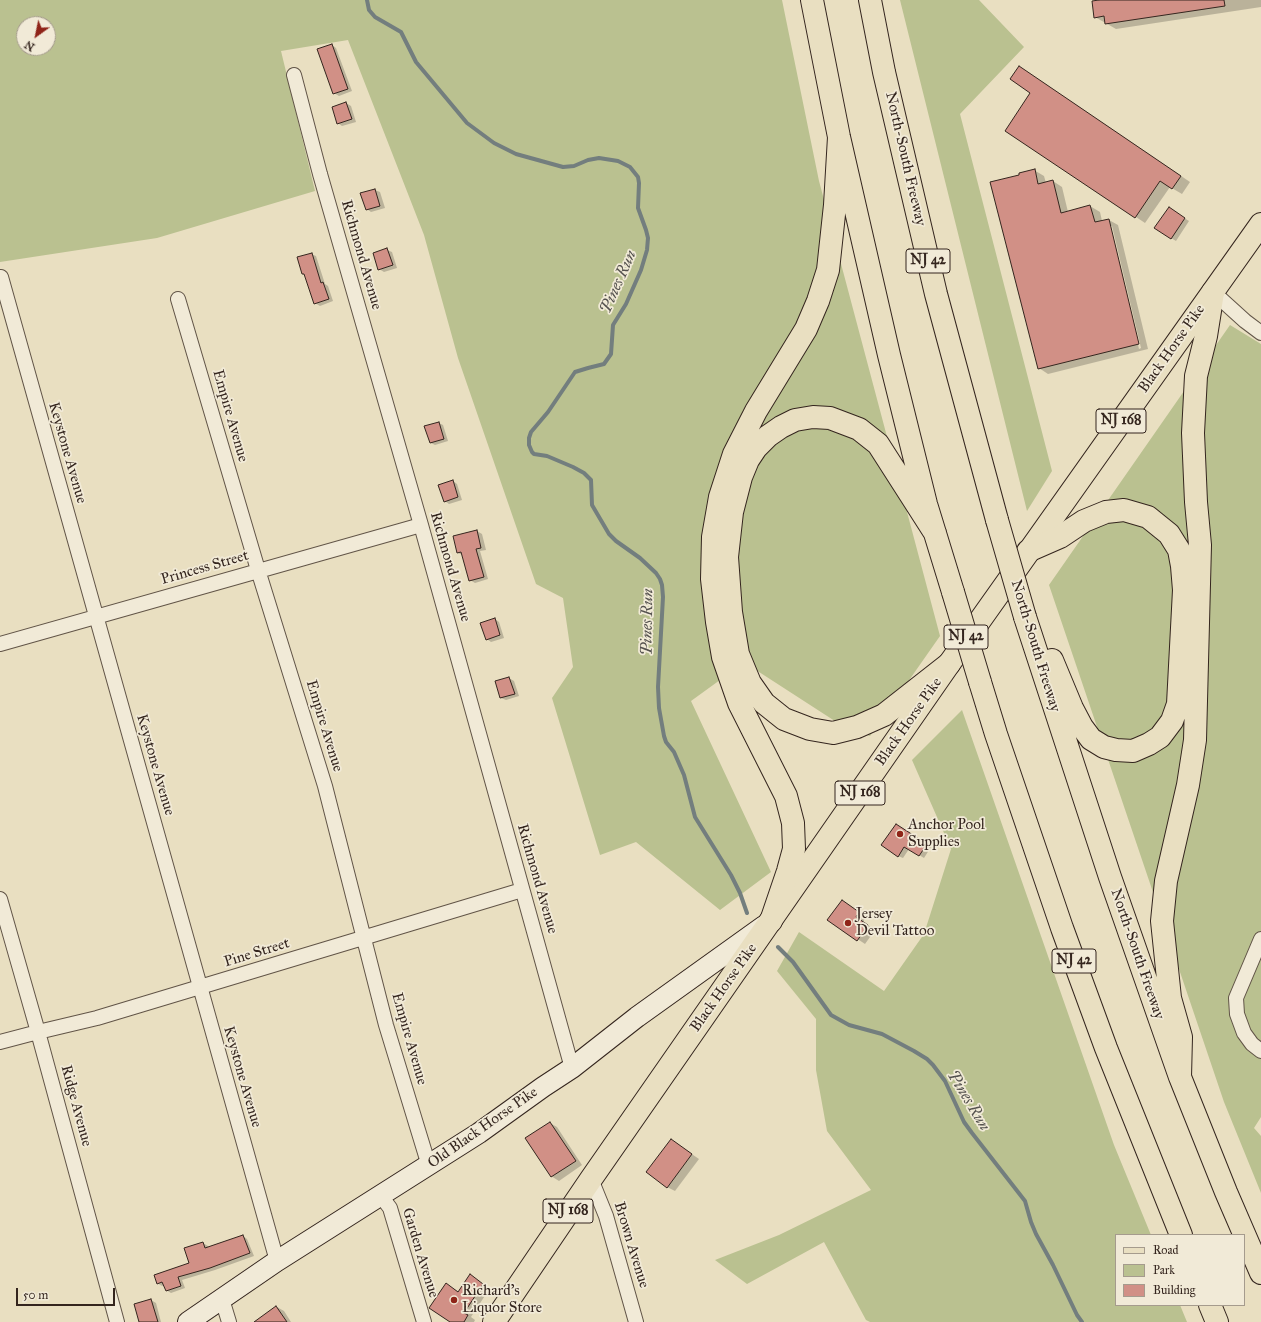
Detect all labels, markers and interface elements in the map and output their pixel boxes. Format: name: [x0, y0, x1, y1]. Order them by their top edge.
north arrow: [16, 16, 56, 56]
text: N: [22, 38, 37, 54]
street label: North-South Freeway: [881, 90, 929, 228]
street label: Richmond Avenue: [337, 198, 385, 312]
water label: Pines Run: [597, 248, 641, 316]
road number: NJ 42: [906, 249, 950, 273]
street label: Black Horse Pike: [1135, 301, 1209, 397]
street label: Empire Avenue: [208, 368, 252, 464]
street label: Keystone Avenue: [44, 400, 90, 506]
road number: NJ 168: [1096, 409, 1146, 433]
street label: Richmond Avenue: [426, 510, 474, 624]
street label: Princess Street: [159, 547, 251, 589]
street label: North-South Freeway: [1006, 578, 1064, 714]
water label: Pines Run: [638, 588, 658, 656]
road number: NJ 42: [944, 625, 988, 649]
street label: Black Horse Pike: [872, 674, 946, 770]
street label: Empire Avenue: [302, 678, 346, 774]
street label: Keystone Avenue: [132, 712, 178, 818]
road number: NJ 168: [835, 781, 885, 805]
place label: Anchor Pool Supplies: [908, 816, 985, 851]
street label: Richmond Avenue: [513, 822, 561, 936]
marker: Anchor Pool Supplies: [895, 829, 905, 839]
street label: North-South Freeway: [1106, 886, 1168, 1022]
place label: Jersey Devil Tattoo: [856, 905, 934, 940]
marker: Jersey Devil Tattoo: [843, 918, 853, 928]
street label: Pine Street: [222, 935, 292, 971]
street label: Black Horse Pike: [687, 940, 761, 1036]
road number: NJ 42: [1052, 949, 1096, 973]
street label: Empire Avenue: [387, 991, 431, 1087]
street label: Keystone Avenue: [219, 1024, 265, 1130]
street label: Ridge Avenue: [56, 1063, 96, 1149]
water label: Pines Run: [943, 1067, 993, 1135]
street label: Old Black Horse Pike: [425, 1083, 541, 1173]
road number: NJ 168: [543, 1199, 593, 1223]
street label: Brown Avenue: [609, 1200, 653, 1290]
street label: Garden Avenue: [398, 1206, 442, 1300]
legend: [1115, 1234, 1245, 1306]
text: Road: [1153, 1243, 1179, 1257]
text: Park: [1153, 1263, 1175, 1277]
scale bar: [18, 1280, 117, 1306]
place label: Richard's Liquor Store: [462, 1282, 542, 1317]
text: Building: [1153, 1283, 1195, 1297]
text: 50 m: [23, 1288, 48, 1302]
marker: Richard's Liquor Store: [449, 1295, 459, 1305]

